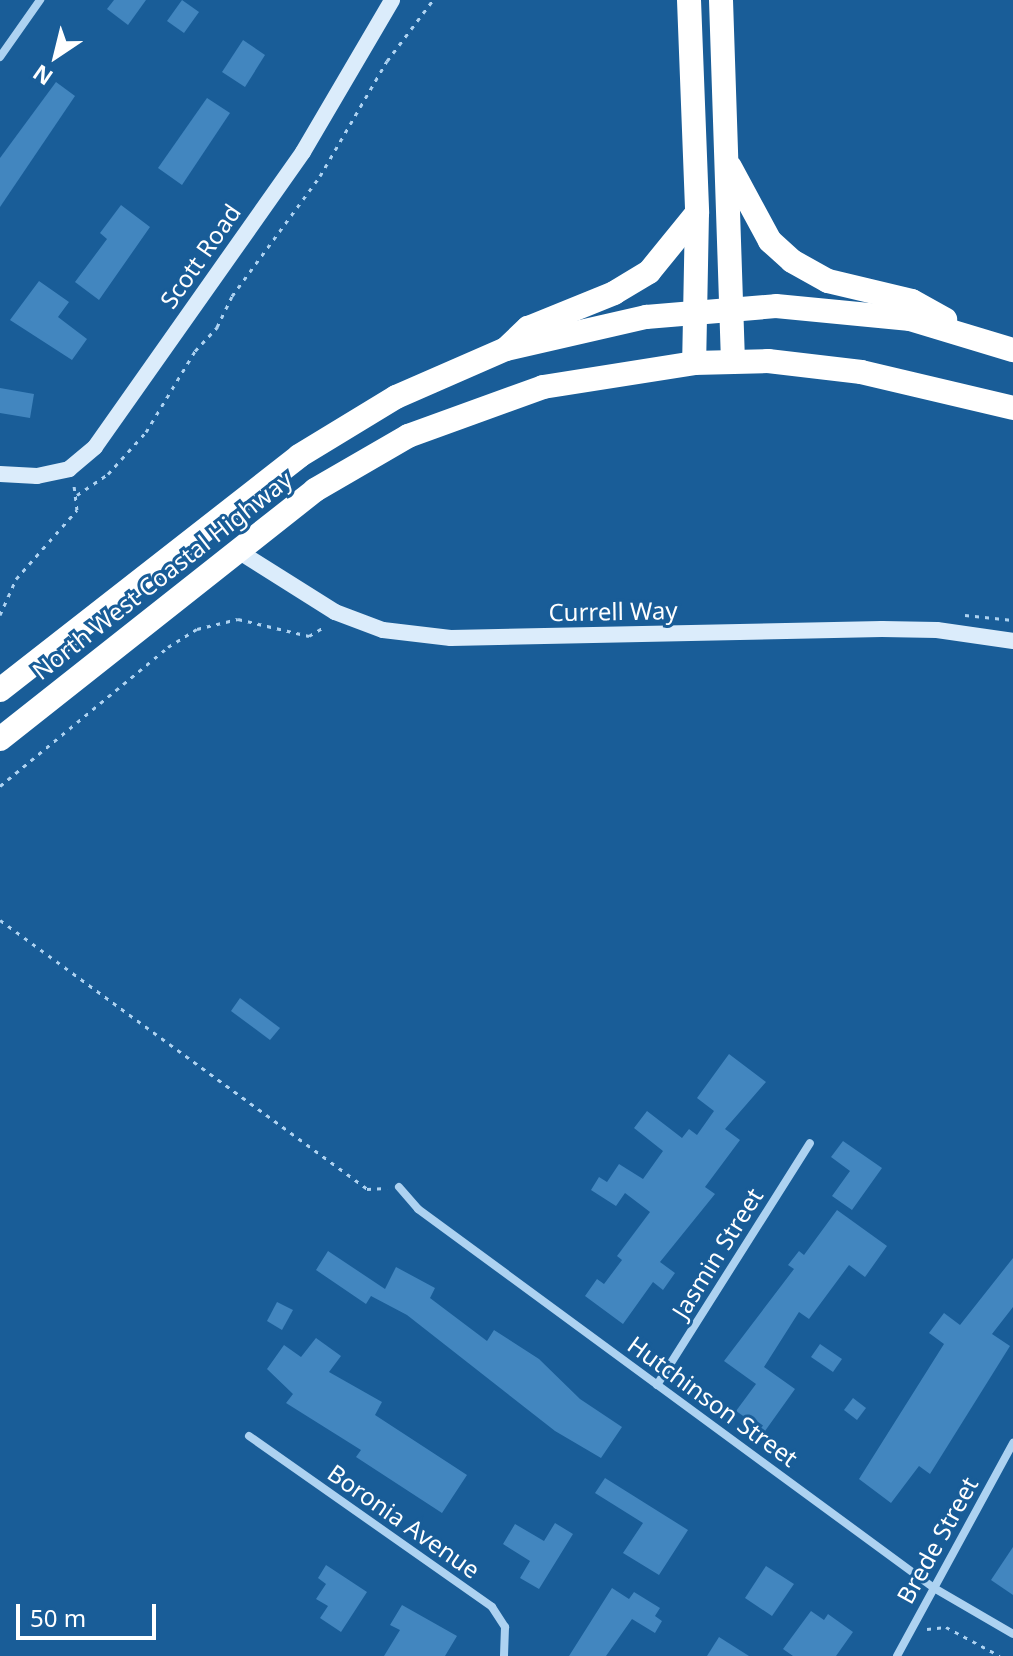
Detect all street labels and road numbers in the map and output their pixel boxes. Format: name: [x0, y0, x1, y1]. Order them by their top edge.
street label: Scott Road: [154, 198, 246, 314]
street label: North West Coastal Highway: [26, 465, 298, 685]
street label: Currell Way: [548, 595, 678, 627]
street label: Jasmin Street: [666, 1183, 768, 1323]
street label: Hutchinson Street: [623, 1330, 803, 1472]
street label: Boronia Avenue: [322, 1458, 486, 1584]
street label: Brede Street: [890, 1472, 984, 1608]

